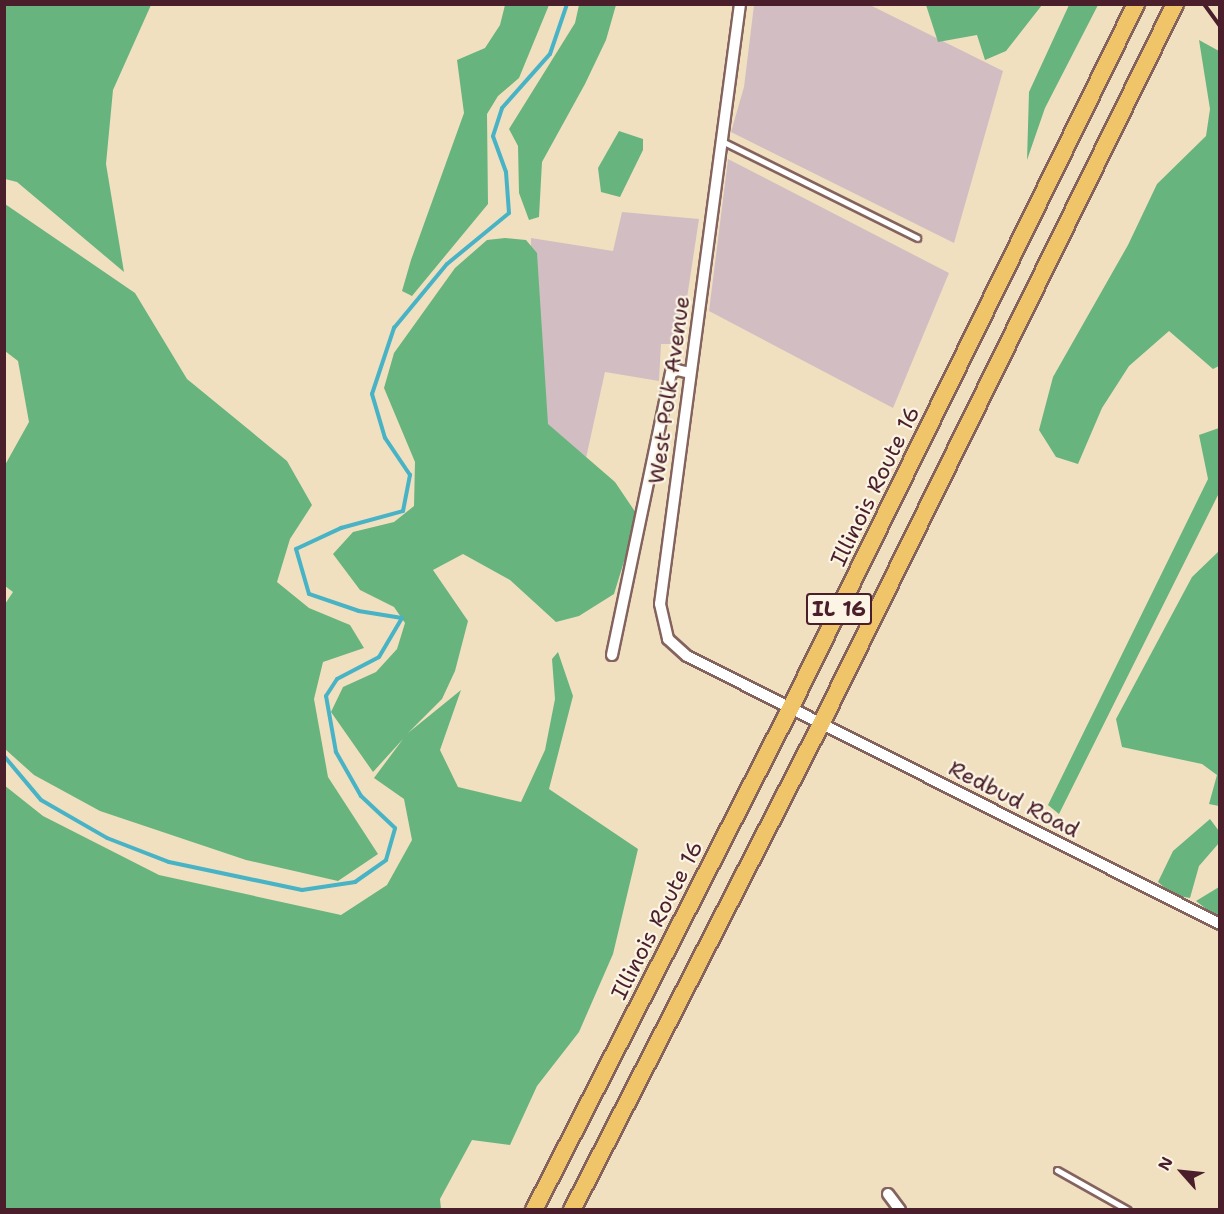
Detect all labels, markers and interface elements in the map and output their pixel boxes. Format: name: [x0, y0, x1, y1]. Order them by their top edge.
street label: West Polk Avenue: [643, 294, 695, 486]
street label: Illinois Route 16: [825, 402, 925, 570]
road number: IL 16: [804, 591, 874, 627]
street label: Redbud Road: [944, 755, 1084, 843]
street label: Illinois Route 16: [606, 836, 708, 1004]
north arrow: [1152, 1142, 1212, 1202]
text: N: [1153, 1153, 1178, 1174]

